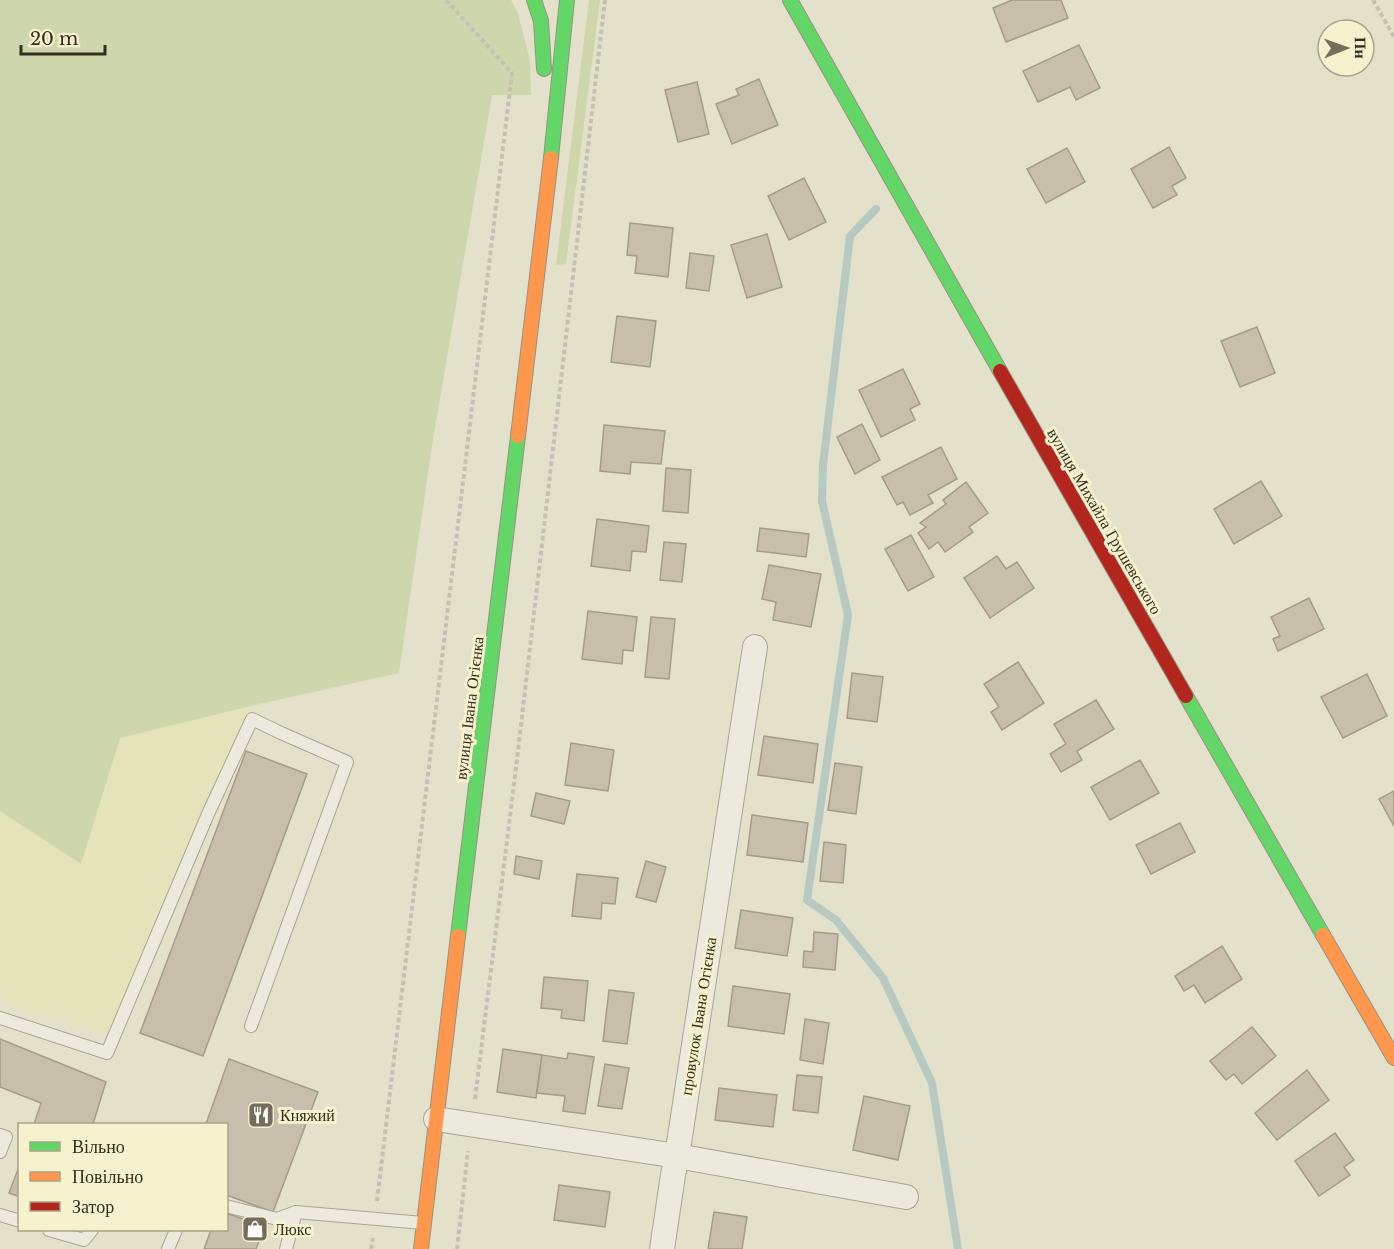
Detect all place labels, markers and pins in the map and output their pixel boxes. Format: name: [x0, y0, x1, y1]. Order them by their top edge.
restaurant icon: Княжий: [246, 1100, 276, 1130]
place label: Княжий: [280, 1105, 335, 1125]
shop icon: Люкс: [240, 1214, 270, 1244]
place label: Люкс: [274, 1219, 311, 1239]

